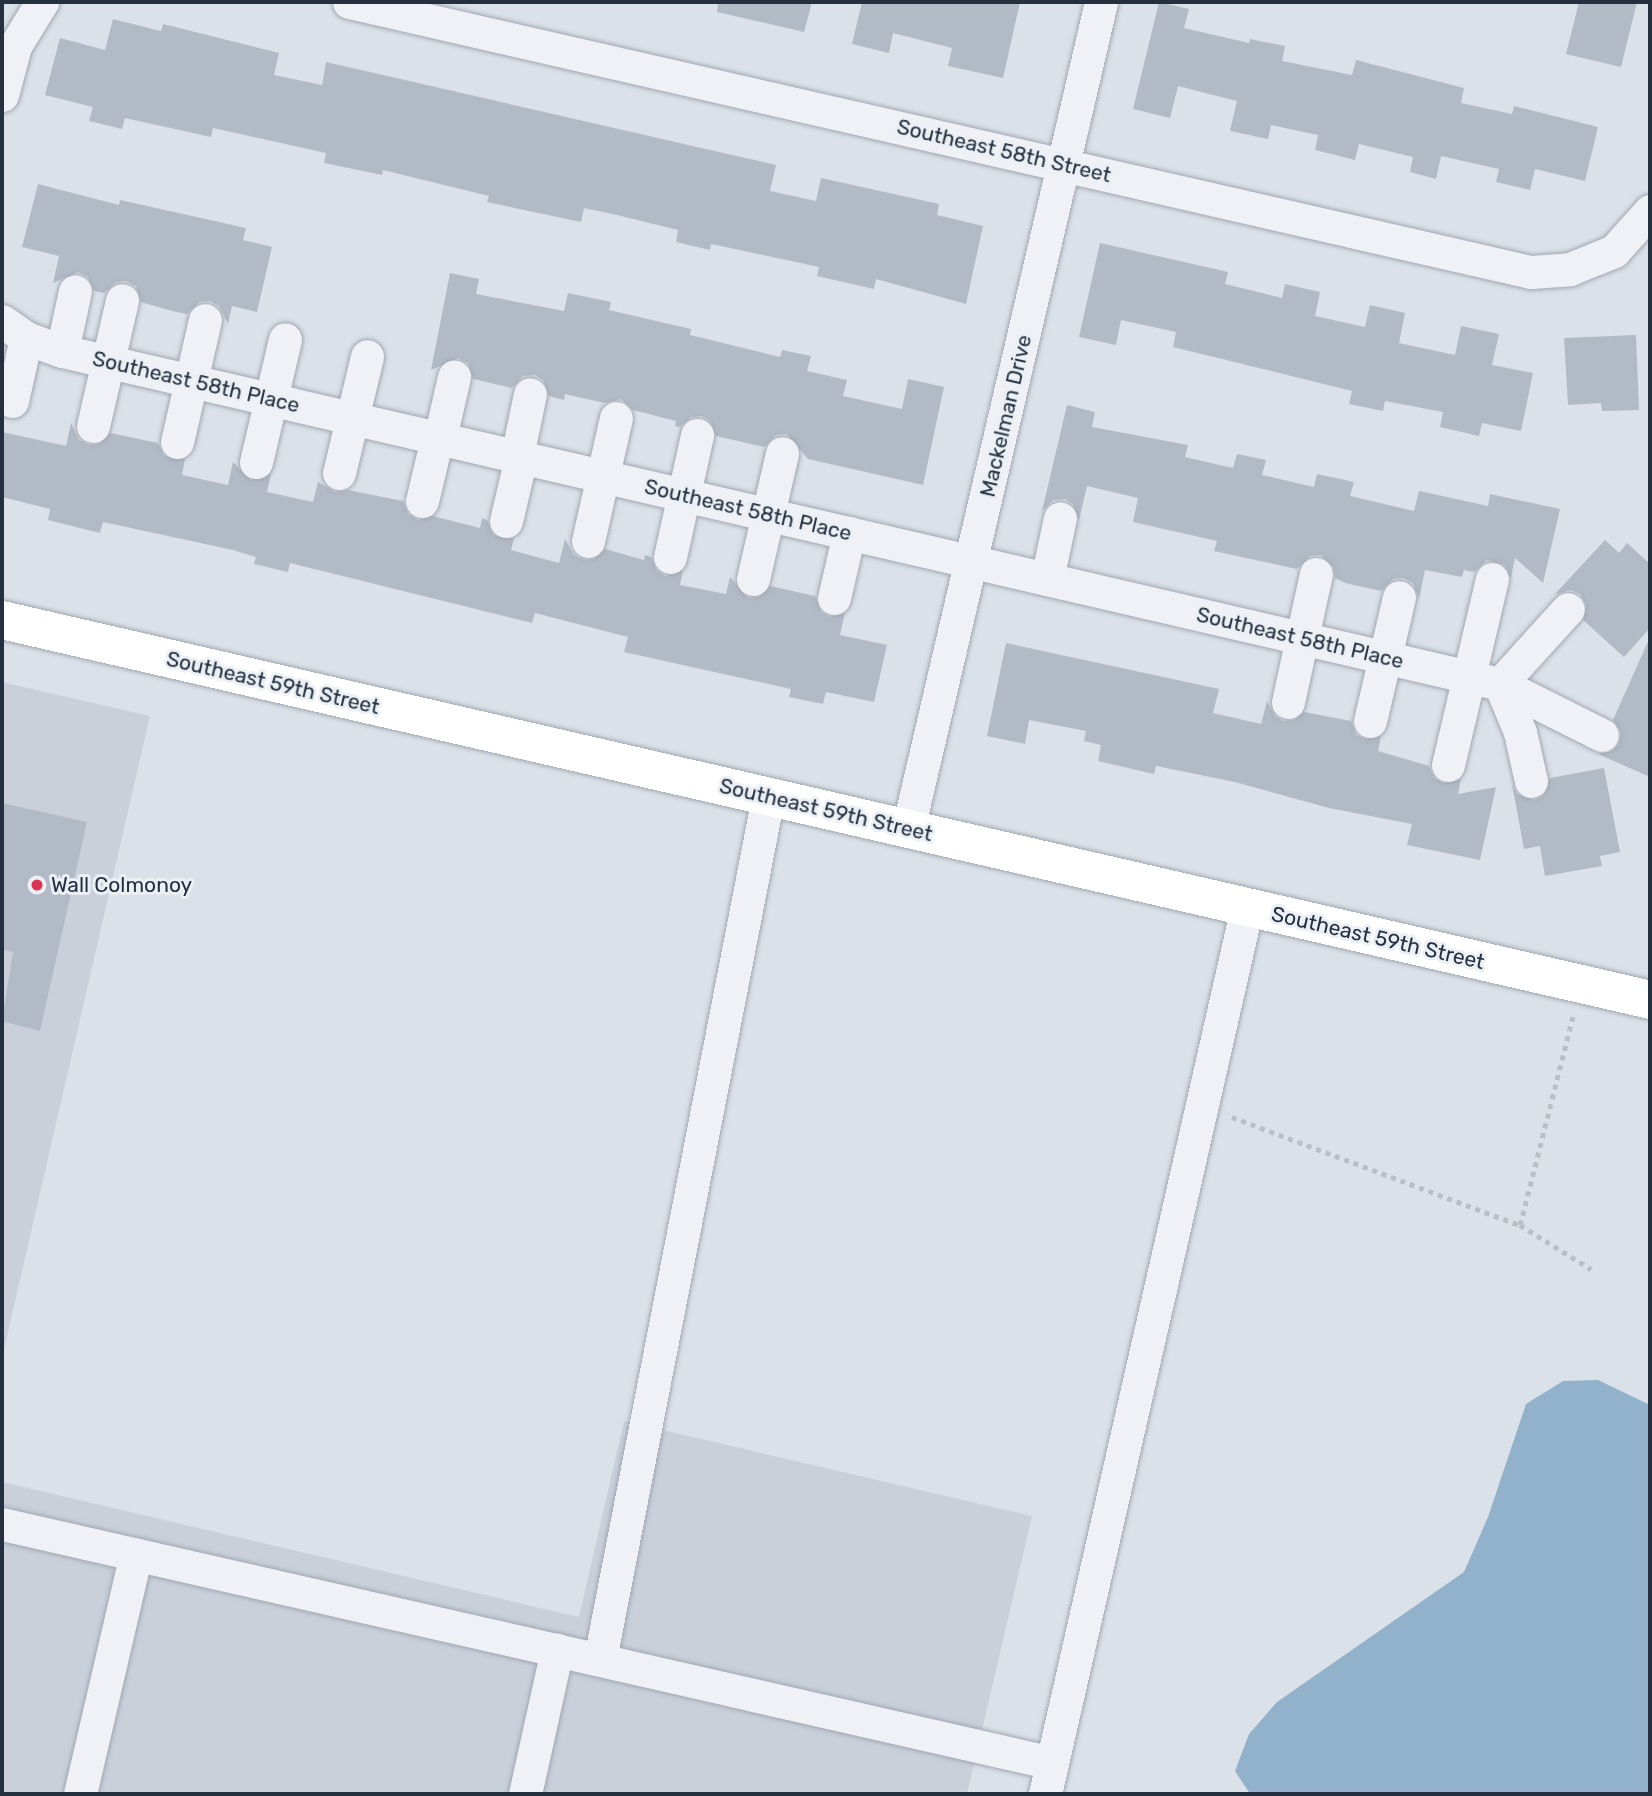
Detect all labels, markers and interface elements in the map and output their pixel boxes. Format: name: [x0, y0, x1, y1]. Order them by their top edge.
street label: Southeast 58th Street: [895, 114, 1113, 188]
street label: Mackelman Drive: [975, 332, 1037, 500]
street label: Southeast 58th Place: [90, 346, 302, 418]
street label: Southeast 58th Place: [642, 474, 854, 546]
street label: Southeast 58th Place: [1194, 602, 1406, 674]
street label: Southeast 59th Street: [164, 646, 382, 720]
street label: Southeast 59th Street: [717, 773, 935, 847]
place label: Wall Colmonoy: [51, 872, 192, 898]
marker: Wall Colmonoy: [29, 877, 45, 893]
street label: Southeast 59th Street: [1269, 901, 1487, 975]

